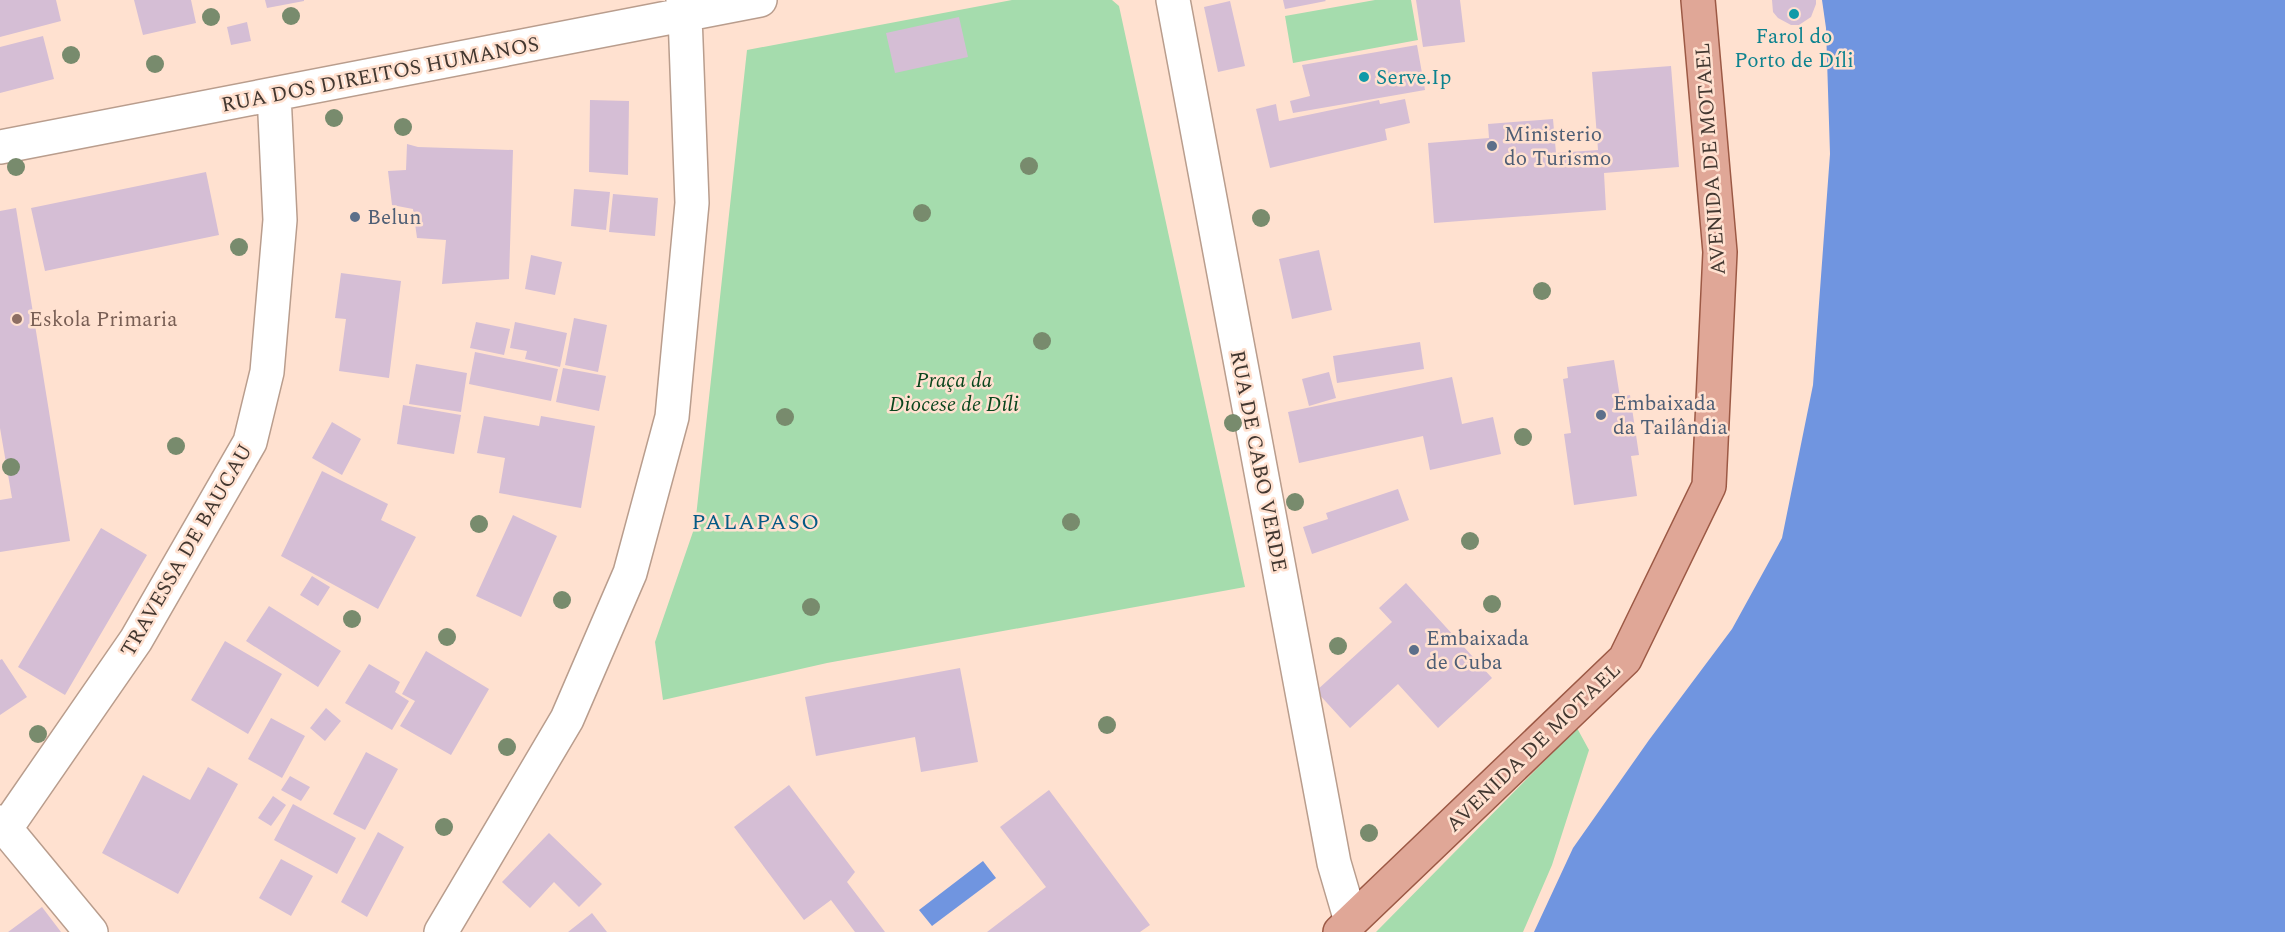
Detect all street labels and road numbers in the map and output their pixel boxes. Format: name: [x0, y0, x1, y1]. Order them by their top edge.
street label: RUA DOS DIREITOS HUMANOS: [219, 28, 542, 121]
street label: AVENIDA DE MOTAEL: [1687, 42, 1735, 276]
street label: RUA DE CABO VERDE: [1221, 347, 1295, 575]
street label: TRAVESSA DE BAUCAU: [113, 438, 261, 663]
street label: AVENIDA DE MOTAEL: [1439, 655, 1629, 840]

